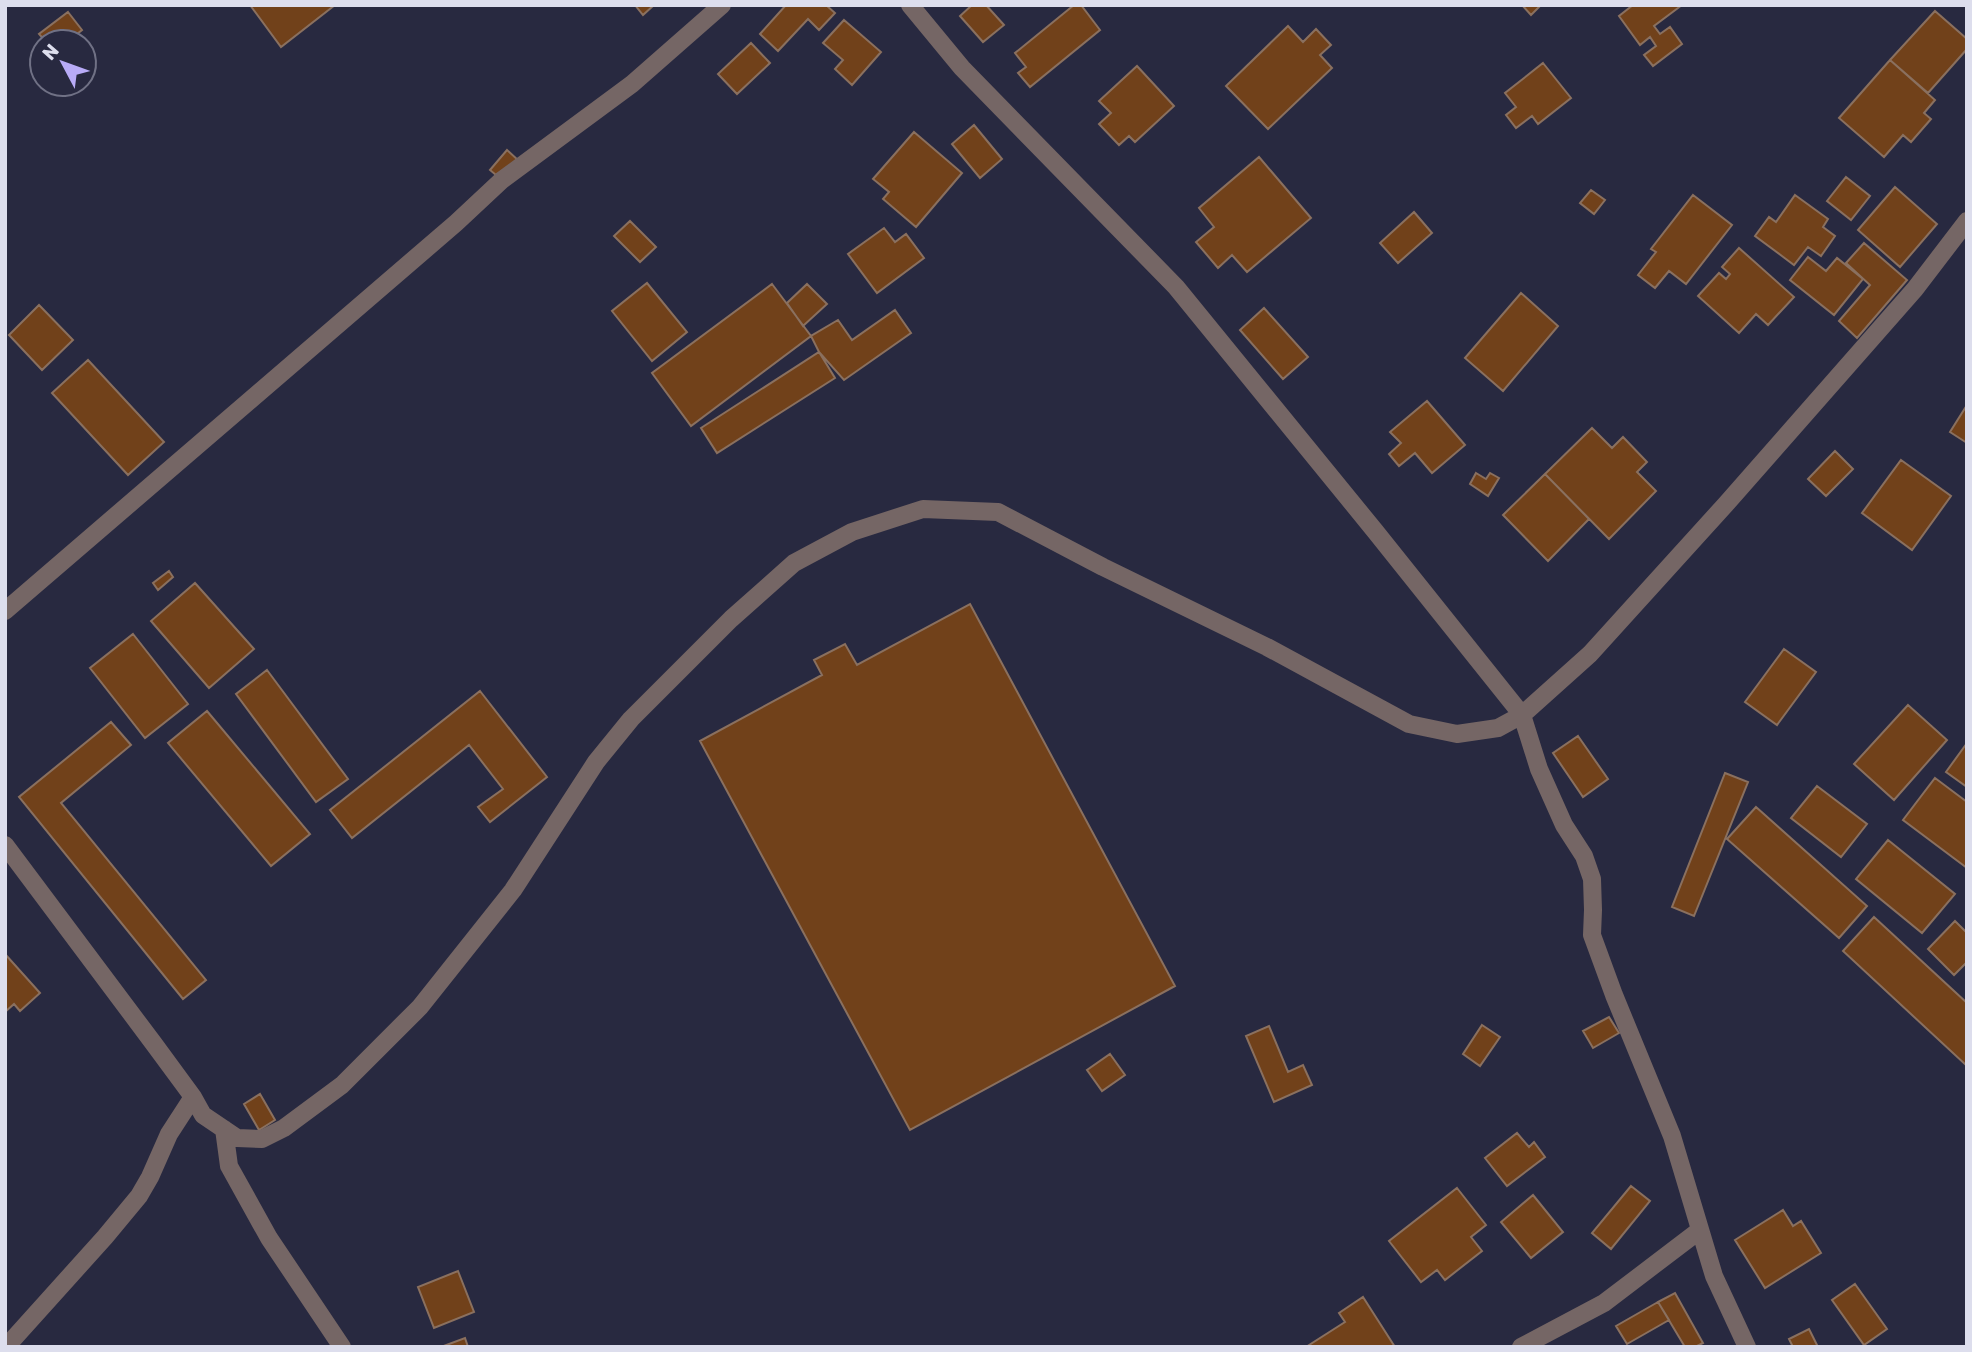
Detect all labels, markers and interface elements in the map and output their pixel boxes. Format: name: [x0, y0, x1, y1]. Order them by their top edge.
north arrow: [28, 28, 98, 98]
text: N: [37, 39, 64, 65]

